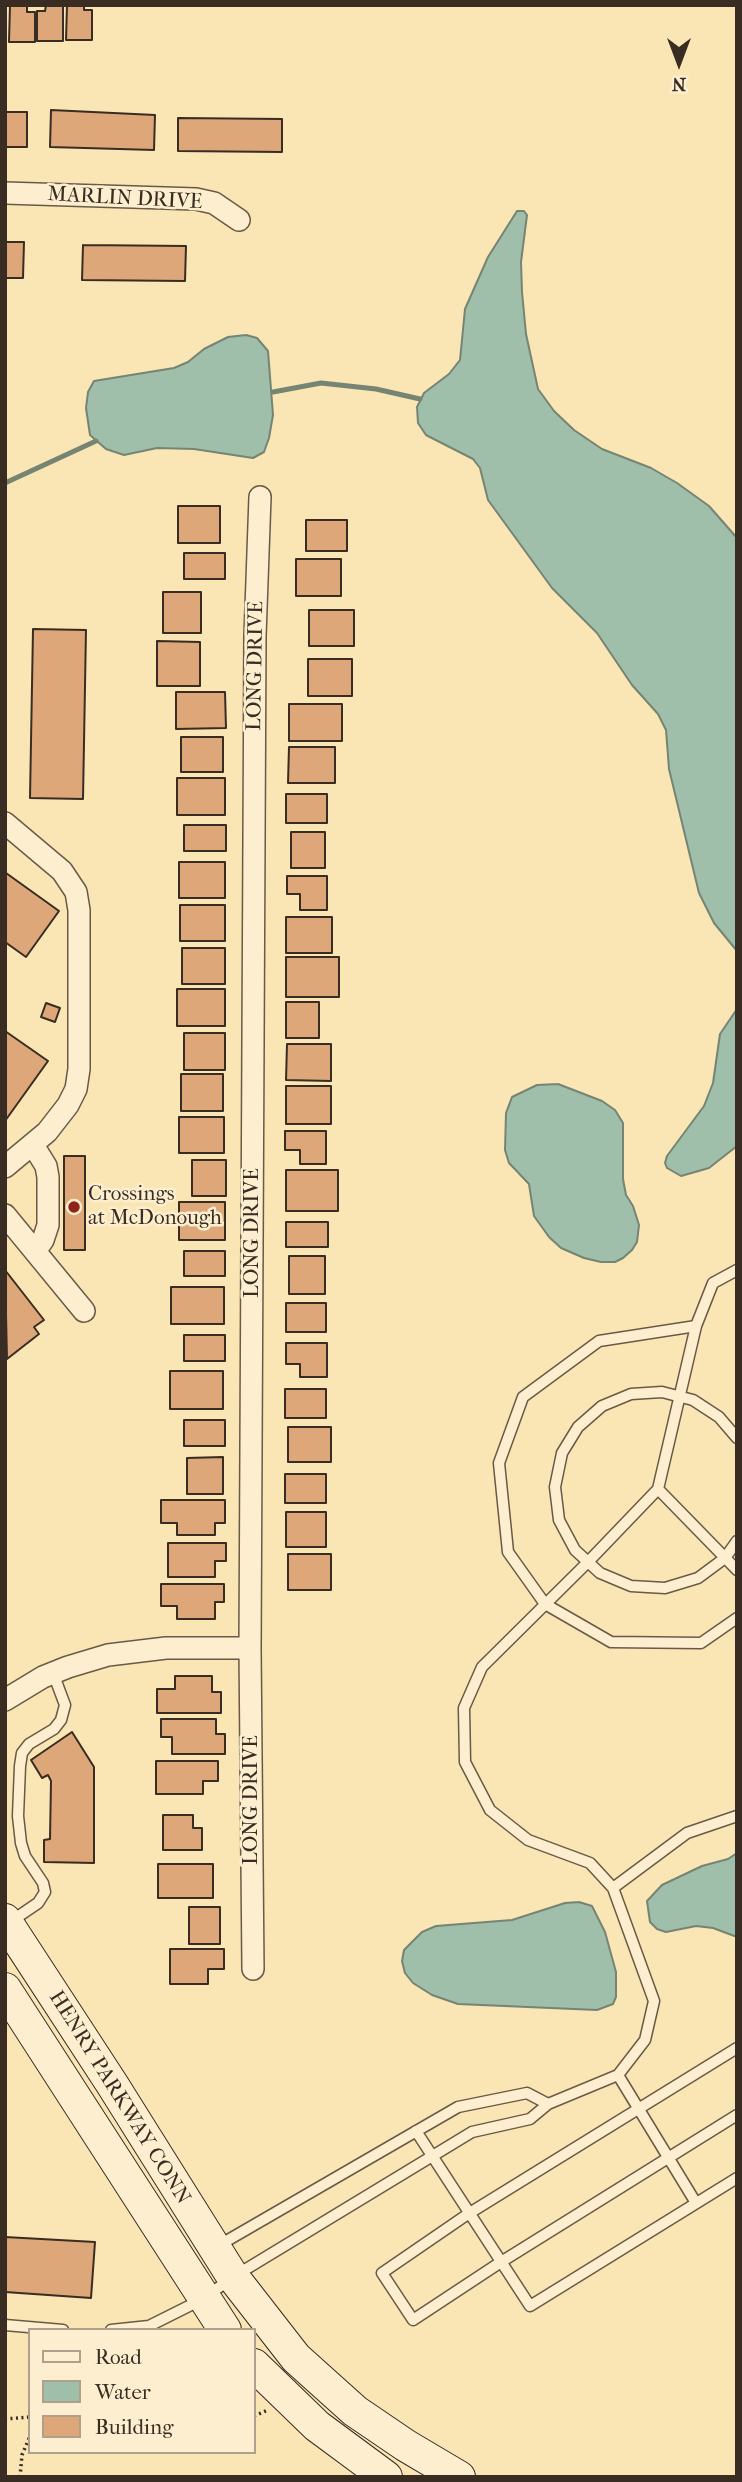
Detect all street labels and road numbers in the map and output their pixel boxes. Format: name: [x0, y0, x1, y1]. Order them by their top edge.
street label: MARLIN DRIVE: [47, 182, 203, 216]
street label: LONG DRIVE: [242, 601, 270, 731]
street label: LONG DRIVE: [240, 1168, 266, 1298]
street label: LONG DRIVE: [239, 1735, 265, 1865]
street label: HENRY PARKWAY CONN: [43, 1986, 195, 2210]

